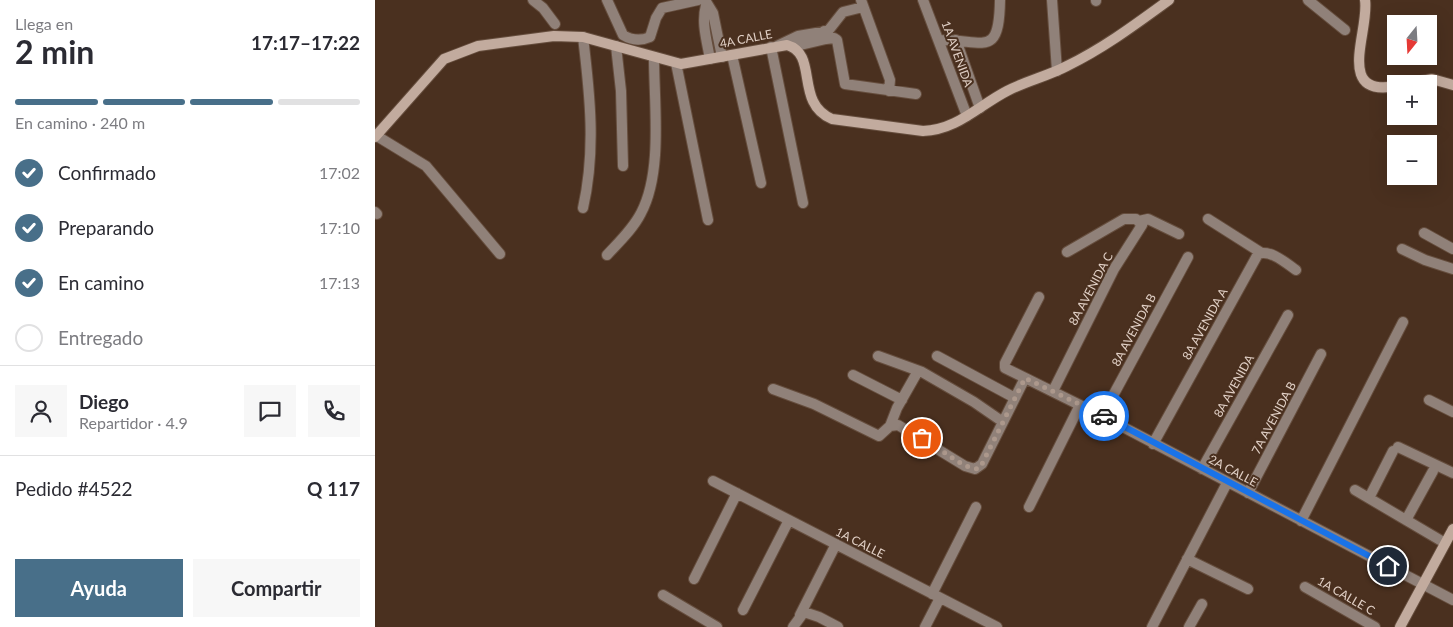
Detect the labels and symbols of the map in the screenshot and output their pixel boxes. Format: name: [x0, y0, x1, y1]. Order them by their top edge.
north arrow: [1387, 15, 1437, 65]
street label: 1A AVENIDA: [939, 19, 977, 90]
street label: 4A CALLE: [718, 26, 773, 51]
street label: 8A AVENIDA C: [1065, 250, 1116, 328]
street label: 8A AVENIDA A: [1179, 284, 1231, 362]
street label: 8A AVENIDA B: [1108, 291, 1159, 369]
street label: 8A AVENIDA: [1210, 351, 1257, 420]
street label: 7A AVENIDA B: [1248, 379, 1299, 457]
courier: [1079, 391, 1129, 441]
pin: [901, 417, 943, 459]
street label: 2A CALLE: [1206, 451, 1260, 490]
street label: 1A CALLE: [833, 524, 887, 561]
pin: [1367, 545, 1409, 587]
street label: 1A CALLE C: [1315, 573, 1378, 618]

